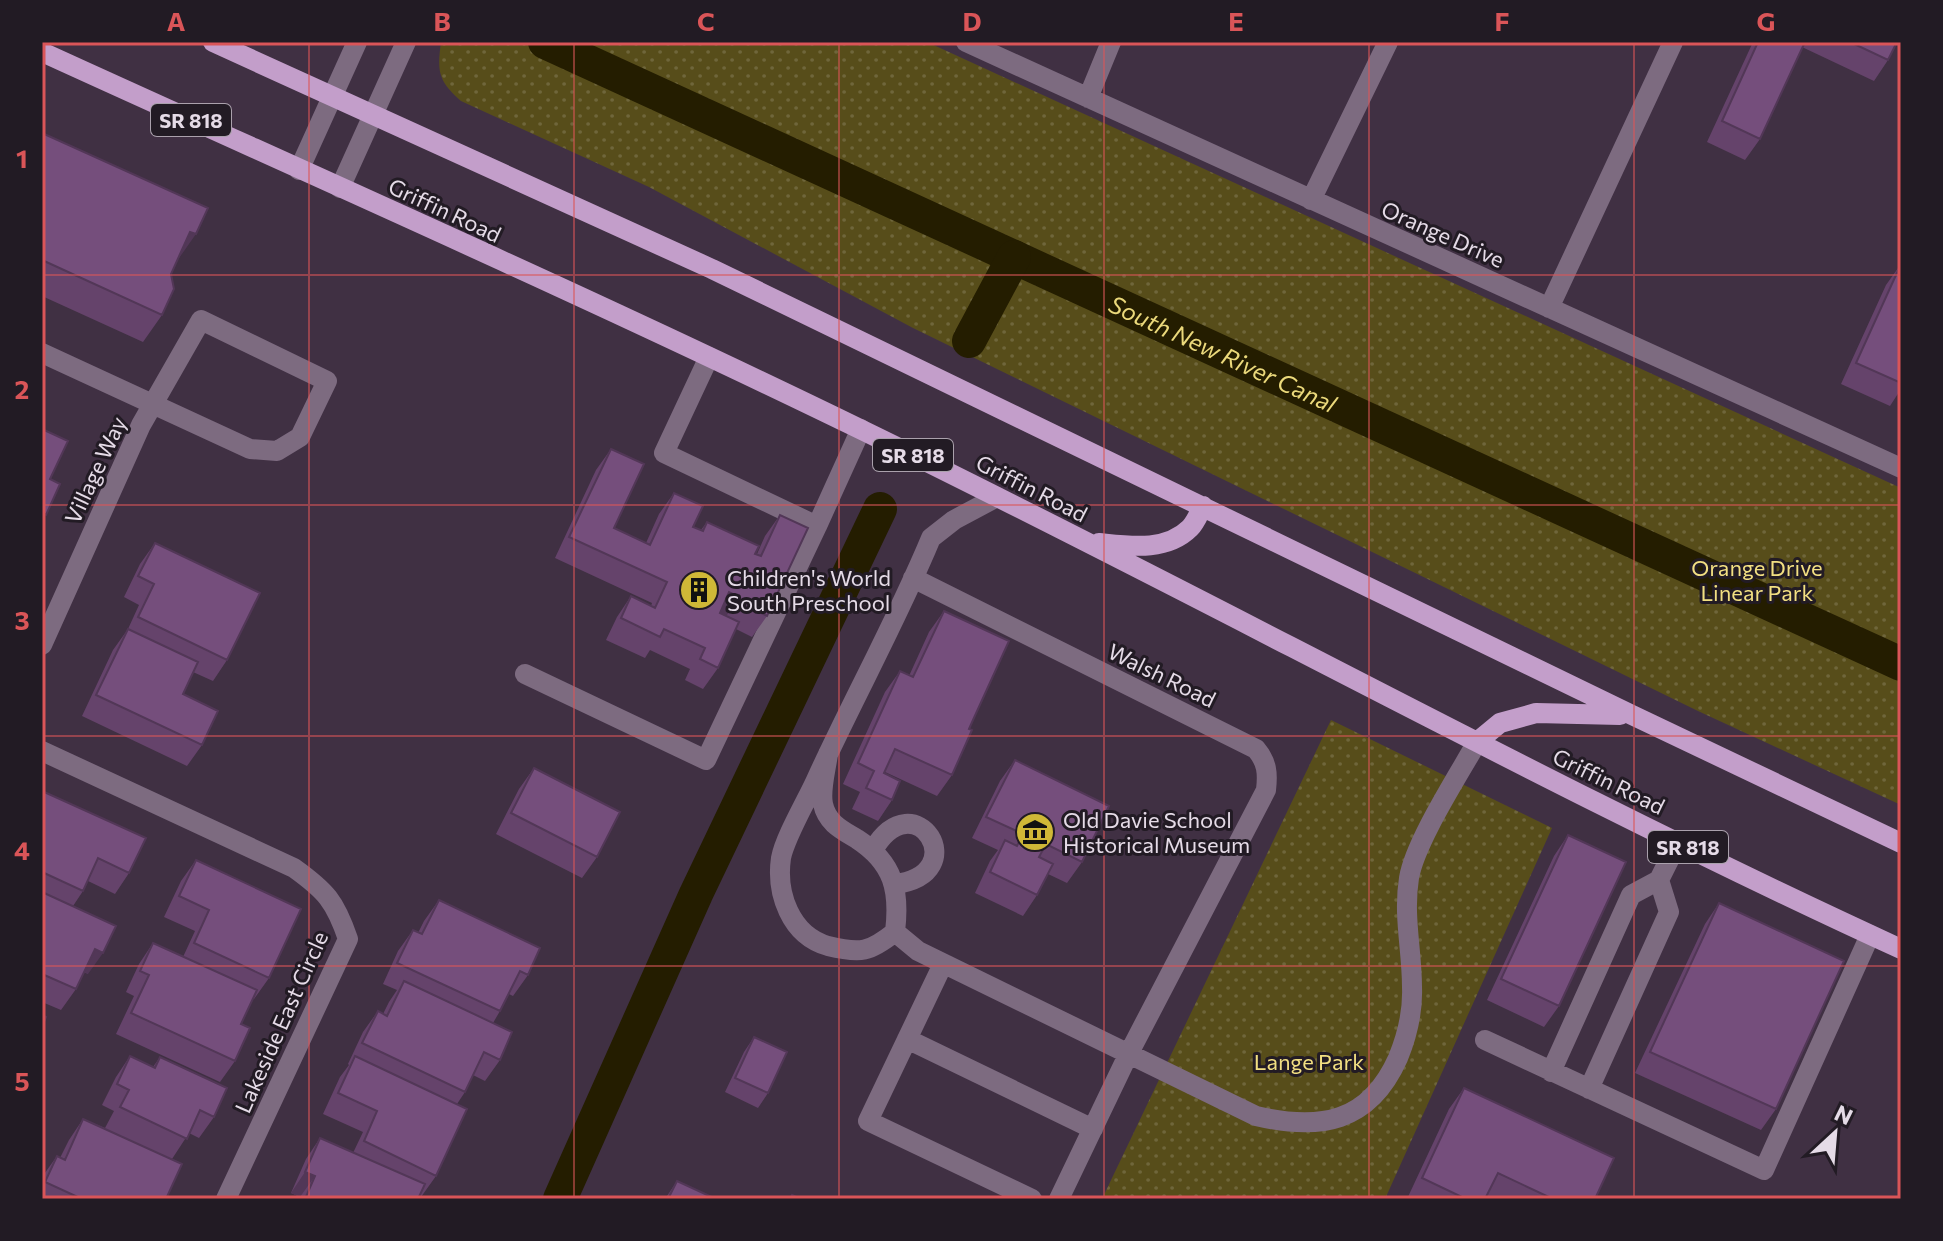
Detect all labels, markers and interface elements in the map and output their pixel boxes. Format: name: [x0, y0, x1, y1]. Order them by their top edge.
text: A: [167, 5, 186, 36]
text: B: [433, 5, 451, 36]
text: C: [697, 5, 715, 36]
text: D: [962, 5, 982, 36]
text: E: [1228, 5, 1244, 36]
text: F: [1494, 5, 1510, 36]
text: G: [1757, 5, 1775, 36]
road number: SR 818: [151, 104, 231, 136]
text: 1: [16, 142, 28, 173]
street label: Griffin Road: [384, 172, 506, 248]
street label: Orange Drive: [1378, 195, 1508, 273]
water label: South New River Canal: [1105, 288, 1342, 418]
text: 2: [15, 373, 29, 404]
street label: Village Way: [58, 412, 132, 528]
road number: SR 818: [873, 439, 953, 471]
street label: Griffin Road: [972, 448, 1092, 528]
park label: Orange Drive Linear Park: [1691, 554, 1823, 606]
place label: Children's World South Preschool: [727, 564, 891, 616]
building icon: Children's World South Preschool: [678, 569, 720, 611]
text: 3: [14, 604, 30, 635]
street label: Walsh Road: [1104, 637, 1220, 713]
street label: Griffin Road: [1549, 742, 1669, 820]
place label: Old Davie School Historical Museum: [1063, 806, 1250, 858]
museum icon: Old Davie School Historical Museum: [1014, 811, 1056, 853]
road number: SR 818: [1648, 831, 1728, 863]
text: 4: [14, 834, 30, 865]
street label: Lakeside East Circle: [229, 927, 333, 1117]
park label: Lange Park: [1254, 1048, 1364, 1075]
text: 5: [14, 1065, 30, 1096]
north arrow: [1795, 1093, 1875, 1173]
text: N: [1831, 1099, 1857, 1130]

